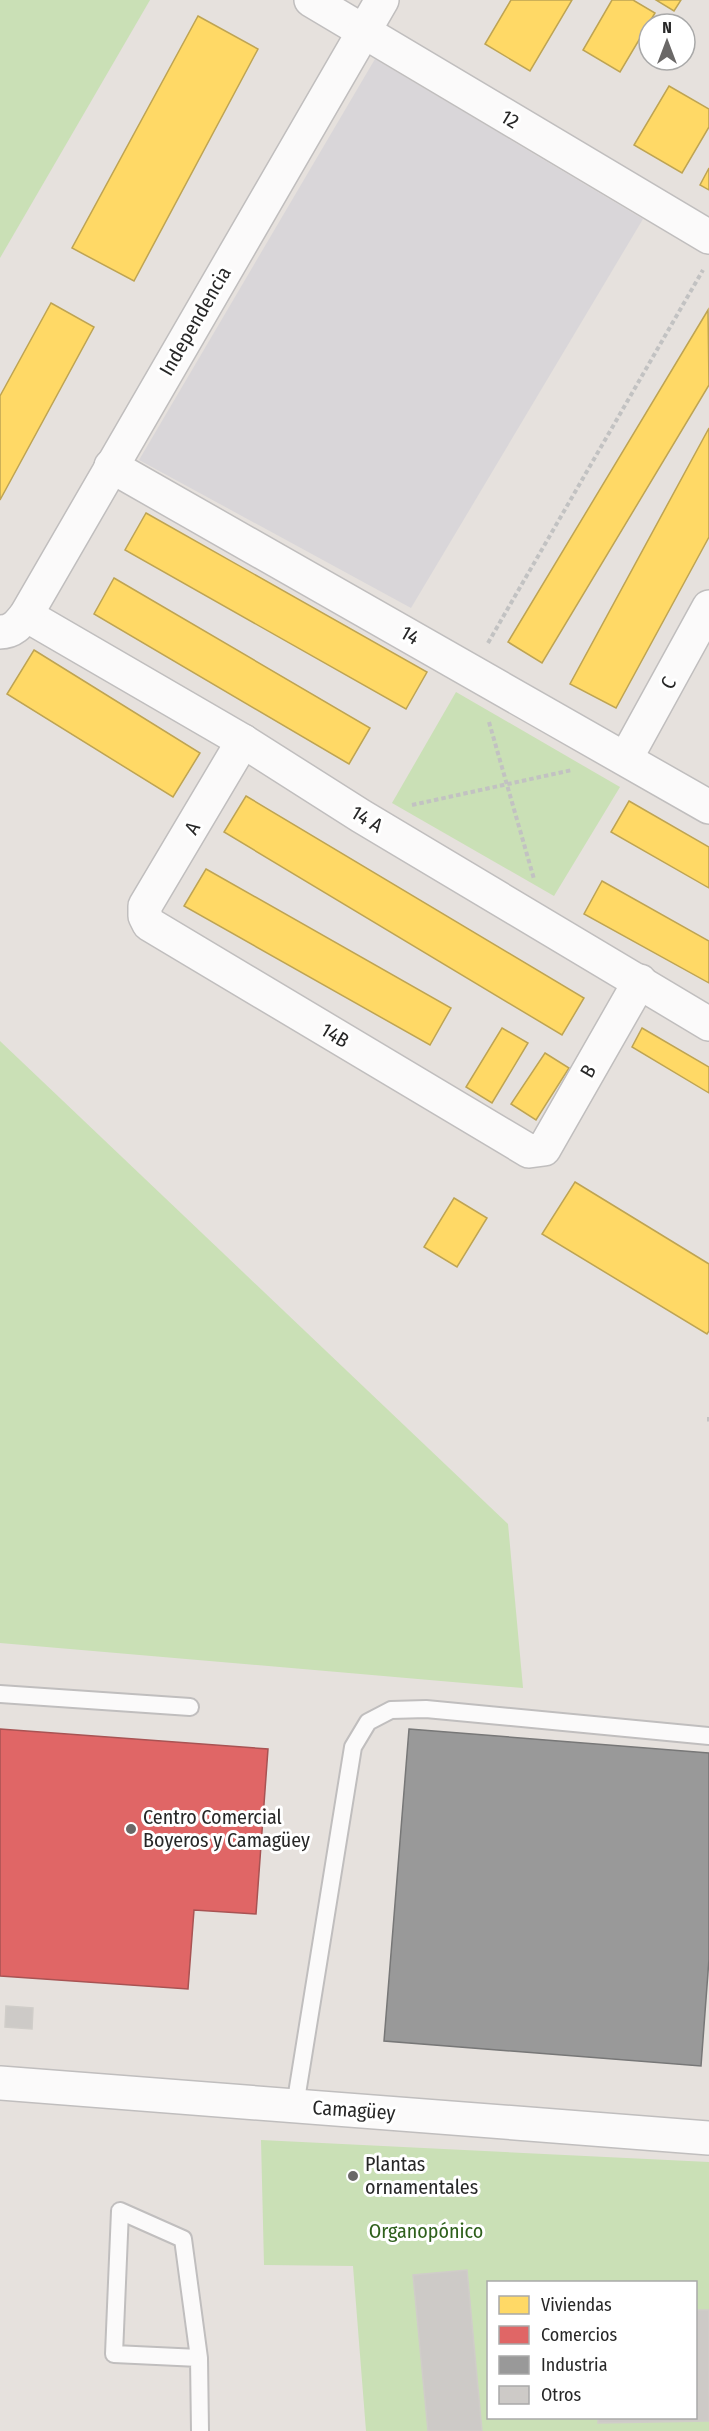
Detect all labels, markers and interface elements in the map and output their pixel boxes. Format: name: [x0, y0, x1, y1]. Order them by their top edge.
north arrow: [637, 12, 697, 72]
text: N: [662, 18, 672, 37]
street label: 12: [497, 104, 523, 134]
street label: Independencia: [154, 262, 236, 380]
street label: 14: [396, 620, 424, 650]
street label: C: [655, 673, 681, 693]
street label: 14 A: [347, 800, 388, 838]
street label: A: [179, 817, 205, 839]
street label: 14B: [317, 1017, 353, 1053]
street label: B: [575, 1060, 601, 1082]
place label: Centro Comercial Boyeros y Camagüey: [143, 1805, 310, 1852]
marker: Centro Comercial Boyeros y Camagüey: [124, 1822, 138, 1836]
street label: Camagüey: [312, 2095, 396, 2125]
place label: Plantas ornamentales: [365, 2152, 478, 2199]
marker: Plantas ornamentales: [346, 2169, 360, 2183]
park label: Organopónico: [369, 2219, 483, 2243]
legend: [487, 2281, 697, 2419]
text: Viviendas: [541, 2294, 612, 2316]
text: Comercios: [541, 2324, 617, 2346]
text: Industria: [541, 2354, 608, 2376]
text: Otros: [541, 2384, 581, 2406]

